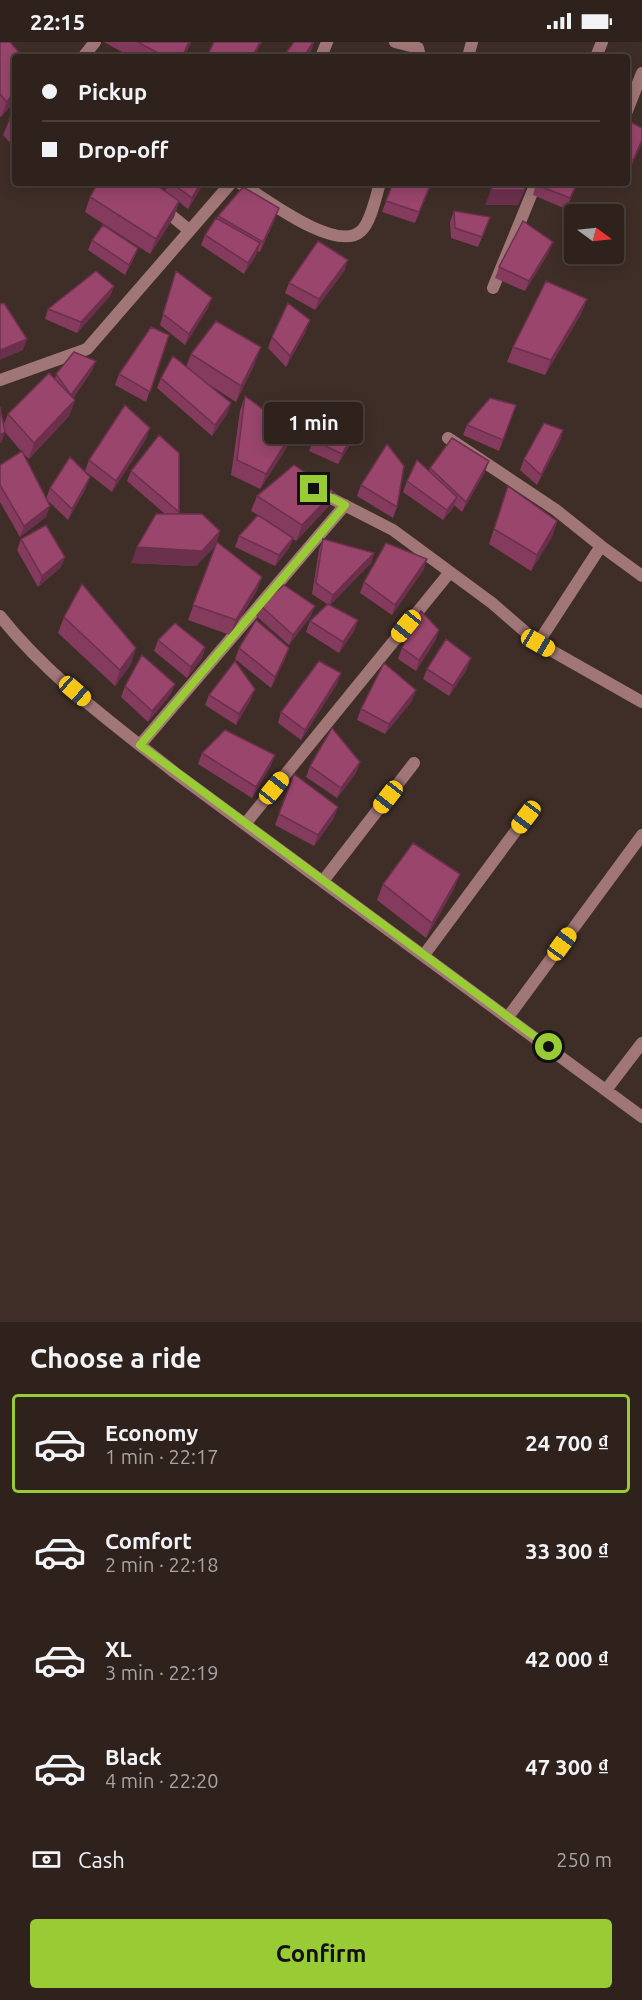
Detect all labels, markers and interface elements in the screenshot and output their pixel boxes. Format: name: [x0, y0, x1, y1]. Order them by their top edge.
text: 22:15: [30, 9, 85, 34]
text: Pickup: [78, 79, 147, 104]
text: Drop-off: [78, 137, 168, 162]
north arrow: [564, 204, 624, 264]
map controls: [564, 204, 624, 264]
callout: 1 min: [264, 402, 364, 444]
text: 1 min: [288, 411, 339, 434]
route end: [300, 475, 327, 502]
car: [388, 606, 424, 646]
car: [518, 626, 558, 660]
car: [56, 672, 94, 710]
car: [256, 768, 292, 808]
car: [370, 777, 406, 817]
car: [508, 797, 544, 837]
car: [544, 924, 580, 964]
route start: [535, 1033, 562, 1060]
text: Choose a ride: [30, 1343, 202, 1373]
icon: car: [33, 1417, 87, 1471]
text: Economy: [105, 1420, 198, 1445]
text: 24 700 ₫: [525, 1430, 609, 1455]
text: 1 min · 22:17: [105, 1445, 219, 1468]
icon: car: [33, 1525, 87, 1579]
text: Comfort: [105, 1528, 192, 1553]
text: 33 300 ₫: [525, 1538, 609, 1563]
text: 2 min · 22:18: [105, 1553, 219, 1576]
icon: car: [33, 1633, 87, 1687]
text: XL: [105, 1636, 132, 1661]
text: 42 000 ₫: [525, 1646, 609, 1671]
text: 3 min · 22:19: [105, 1661, 219, 1684]
icon: car: [33, 1741, 87, 1795]
text: Black: [105, 1744, 162, 1769]
text: 47 300 ₫: [525, 1754, 609, 1779]
text: 4 min · 22:20: [105, 1769, 219, 1792]
icon: cash: [30, 1843, 63, 1876]
text: Cash: [78, 1847, 125, 1872]
text: 250 m: [556, 1848, 612, 1871]
button: Confirm: [30, 1919, 612, 1988]

